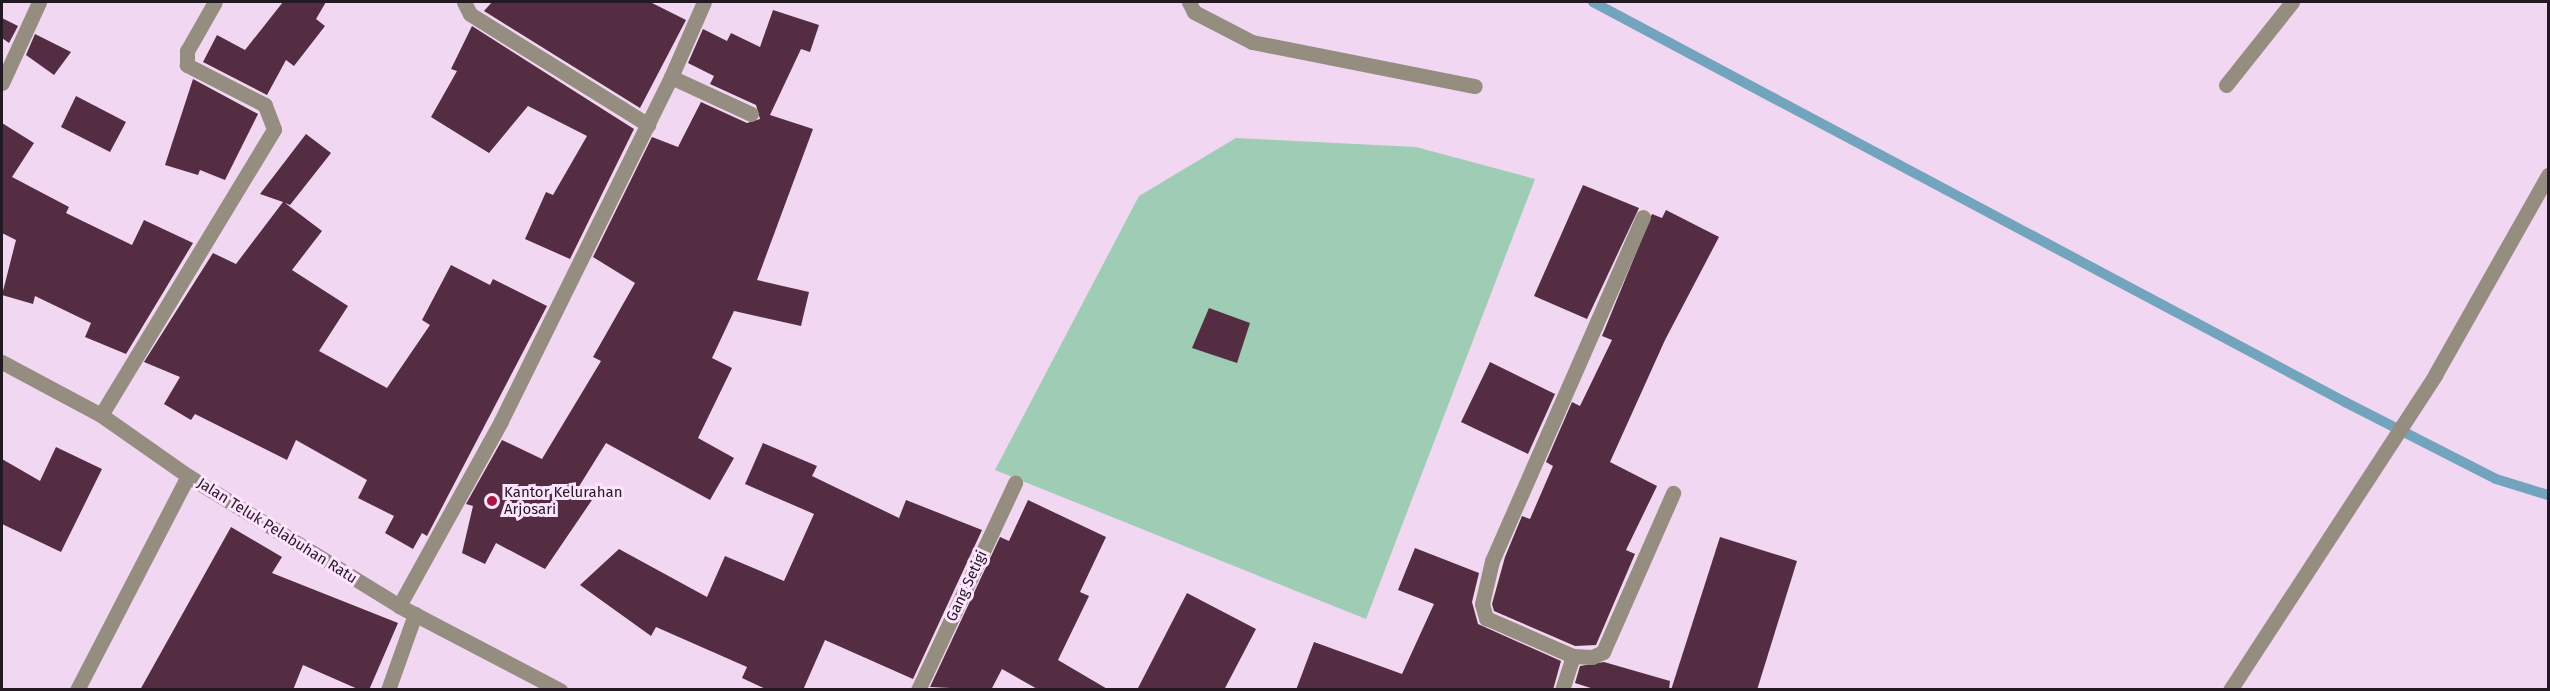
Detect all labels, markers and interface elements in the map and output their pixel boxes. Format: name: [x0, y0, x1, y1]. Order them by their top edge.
street label: Jalan Teluk Pelabuhan Ratu: [194, 474, 360, 588]
place label: Kantor Kelurahan Arjosari: [504, 483, 622, 518]
marker: Kantor Kelurahan Arjosari: [485, 494, 499, 508]
street label: Gang Setigi: [943, 548, 991, 624]

